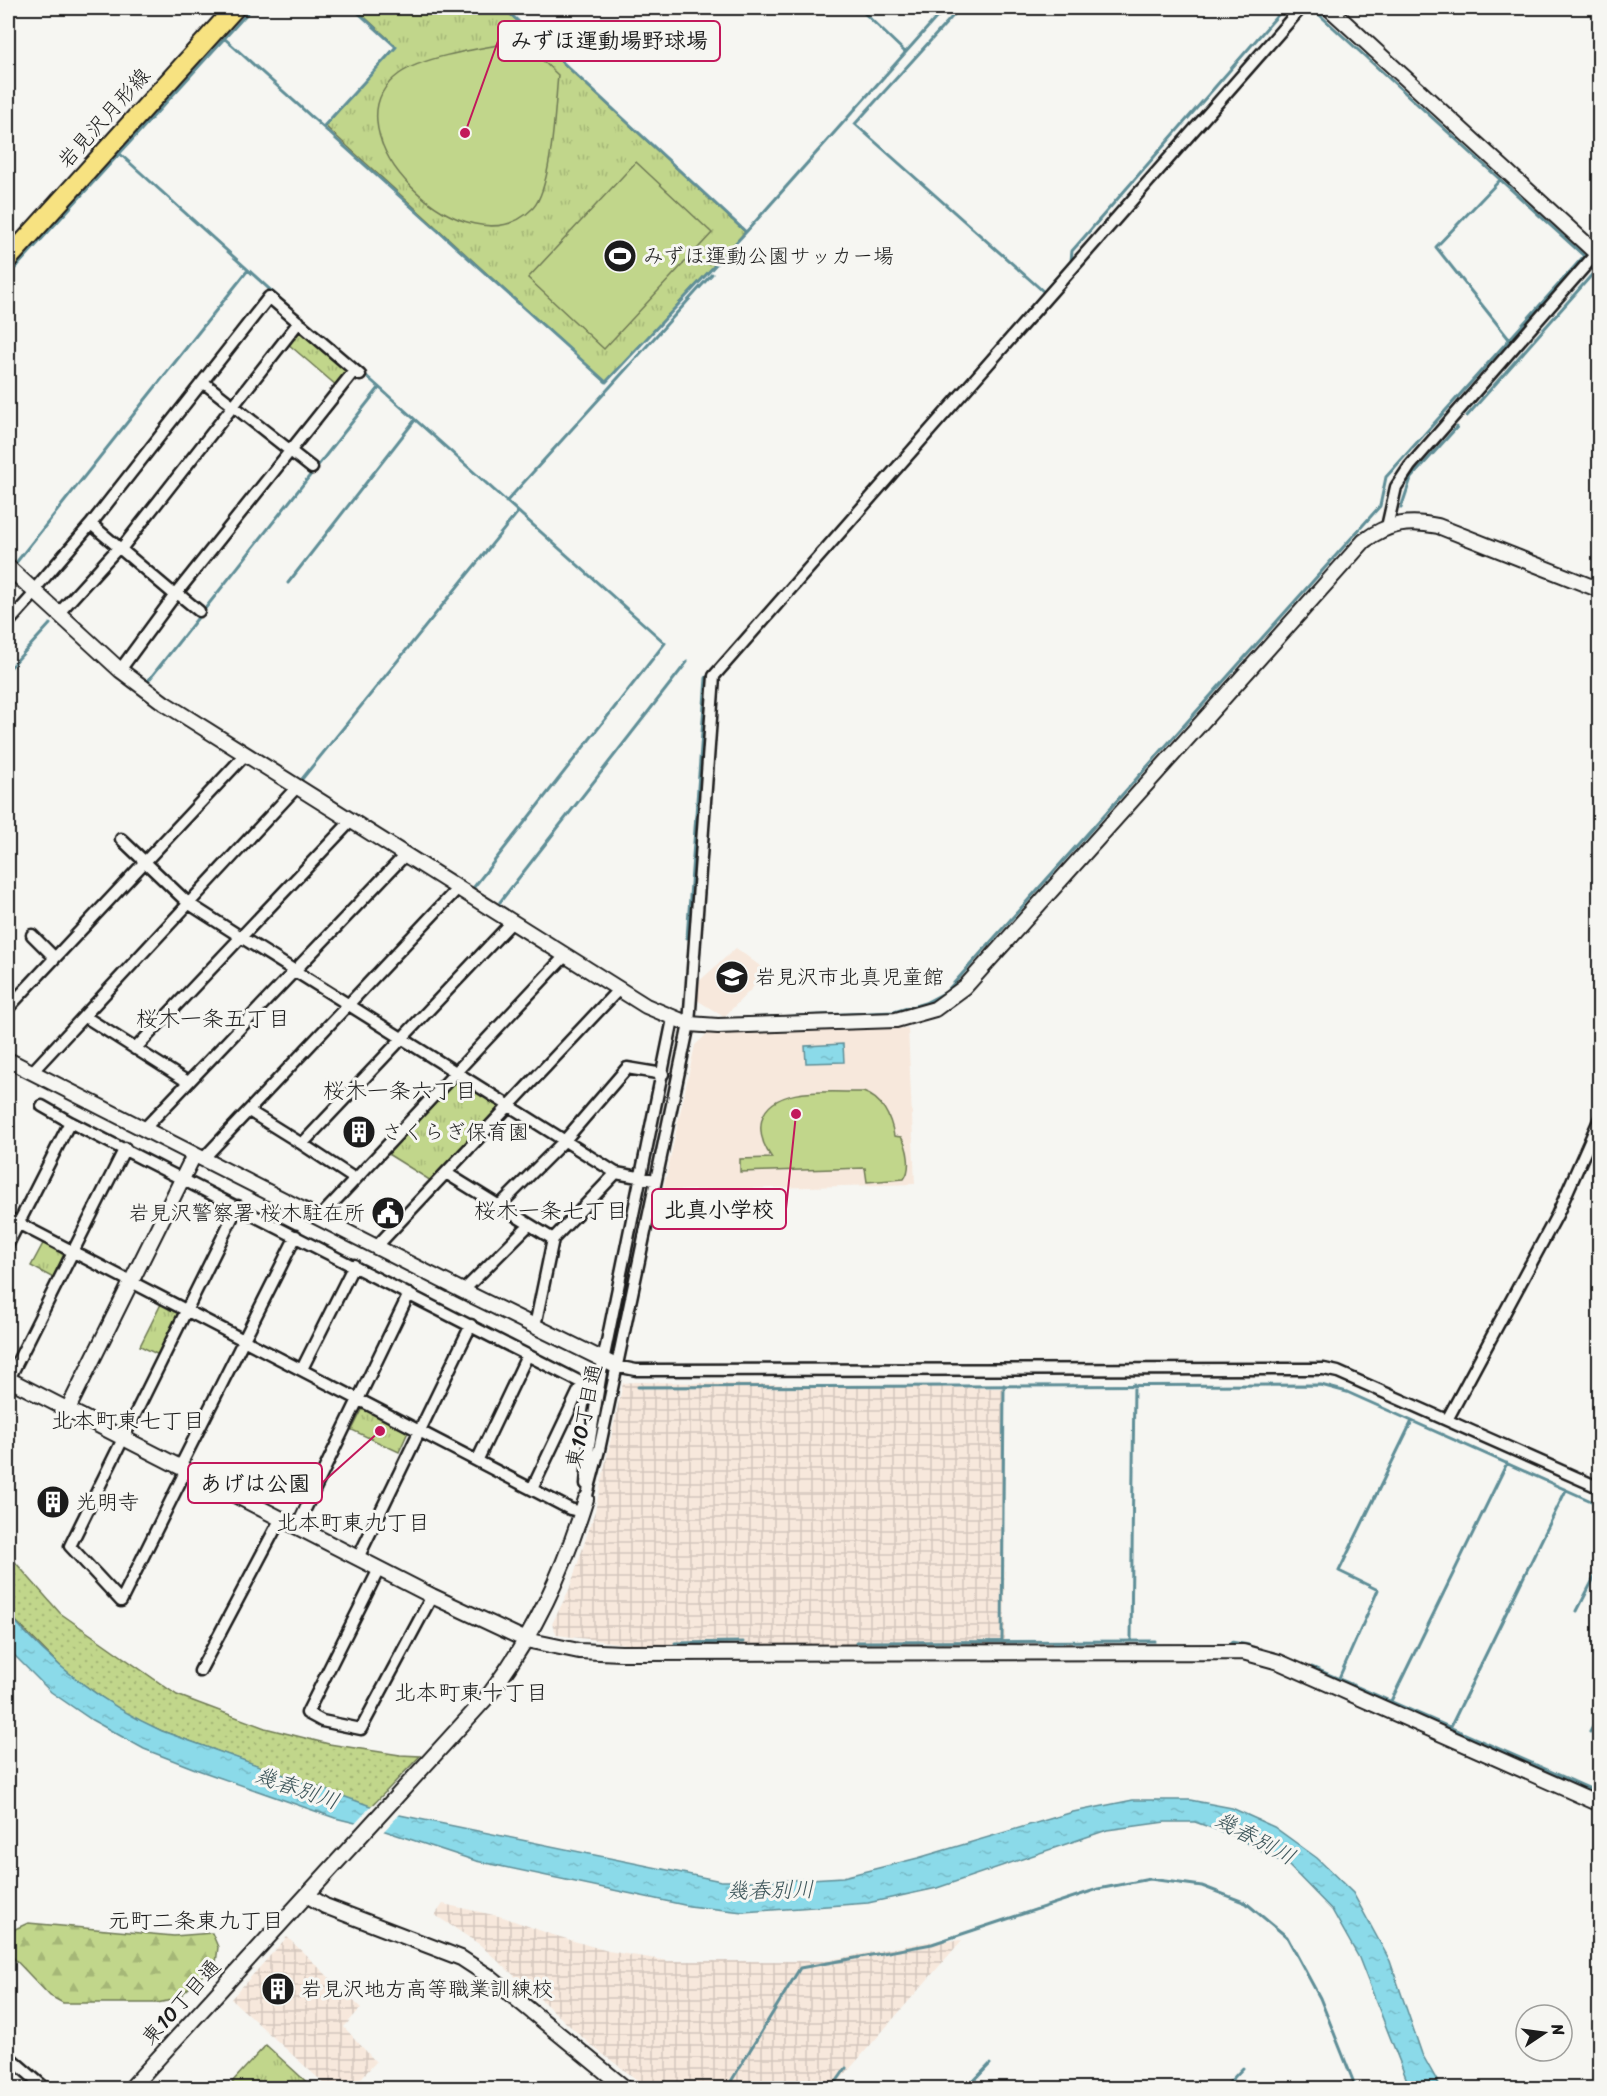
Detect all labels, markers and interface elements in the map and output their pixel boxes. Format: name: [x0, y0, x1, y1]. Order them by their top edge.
callout: みずほ運動場野球場: [498, 21, 720, 61]
text: みずほ運動場野球場: [510, 21, 708, 60]
street label: 岩見沢月形線: [48, 58, 160, 178]
place label: みずほ運動公園サッカー場: [643, 237, 894, 275]
sports icon: みずほ運動公園サッカー場: [602, 238, 638, 274]
place label: 岩見沢市北真児童館: [755, 958, 944, 996]
school or university icon: 岩見沢市北真児童館: [714, 959, 750, 995]
district label: 桜木一条五丁目: [136, 999, 290, 1038]
district label: 桜木一条六丁目: [323, 1071, 477, 1110]
place label: さくらぎ保育園: [382, 1113, 529, 1151]
building icon: さくらぎ保育園: [341, 1114, 377, 1150]
callout: 北真小学校: [652, 1189, 786, 1229]
text: 北真小学校: [664, 1190, 774, 1229]
district label: 桜木一条七丁目: [474, 1191, 628, 1230]
place label: 岩見沢警察署 桜木駐在所: [129, 1194, 365, 1232]
public building icon: 岩見沢警察署 桜木駐在所: [370, 1195, 406, 1231]
street label: 東10丁目通: [554, 1360, 614, 1472]
district label: 北本町東七丁目: [51, 1401, 205, 1440]
callout: あげは公園: [188, 1463, 322, 1503]
text: あげは公園: [200, 1464, 310, 1503]
place label: 光明寺: [76, 1483, 139, 1521]
building icon: 光明寺: [35, 1484, 71, 1520]
district label: 北本町東九丁目: [276, 1503, 430, 1542]
district label: 北本町東十丁目: [394, 1673, 548, 1712]
water label: 幾春別川: [249, 1755, 345, 1821]
water label: 幾春別川: [1207, 1800, 1303, 1876]
water label: 幾春別川: [726, 1870, 814, 1910]
district label: 元町二条東九丁目: [108, 1901, 284, 1940]
street label: 東10丁目通: [131, 1950, 231, 2054]
place label: 岩見沢地方高等職業訓練校: [301, 1970, 553, 2008]
building icon: 岩見沢地方高等職業訓練校: [260, 1971, 296, 2007]
north arrow: [1514, 2003, 1574, 2063]
text: N: [1543, 2020, 1574, 2039]

